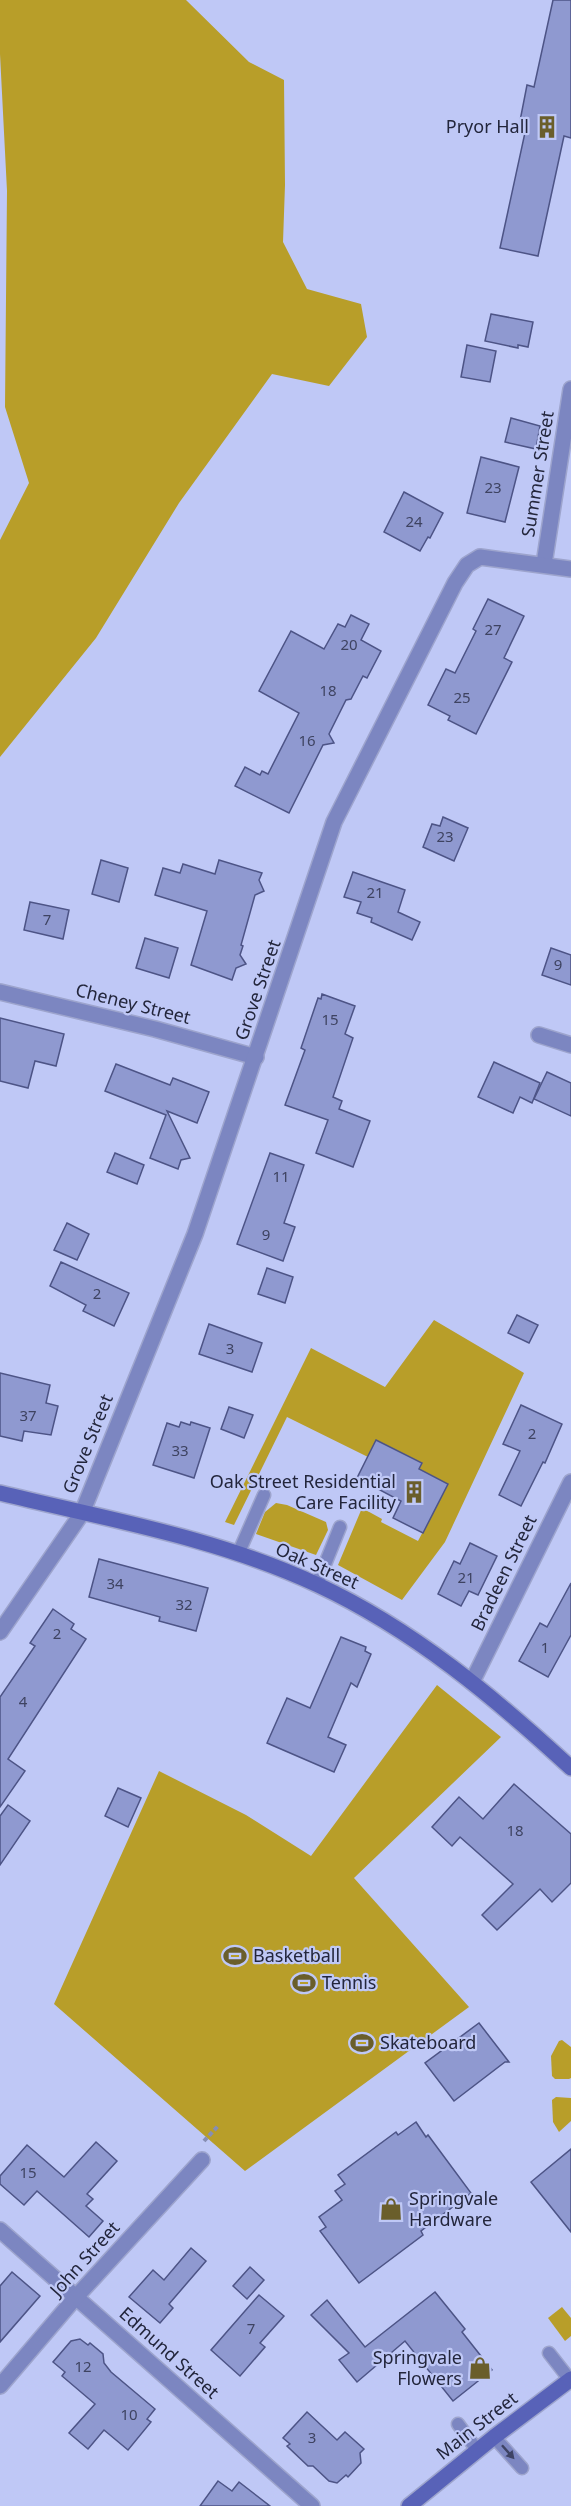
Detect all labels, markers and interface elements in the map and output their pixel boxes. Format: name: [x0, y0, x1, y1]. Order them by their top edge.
place label: Pryor Hall: [446, 114, 529, 138]
building icon: Pryor Hall: [534, 114, 560, 140]
street label: Summer Street: [515, 409, 559, 539]
house number: 23: [484, 477, 502, 497]
house number: 24: [405, 511, 423, 531]
house number: 27: [484, 619, 502, 639]
house number: 20: [340, 634, 358, 654]
house number: 18: [319, 680, 337, 700]
house number: 25: [453, 687, 471, 707]
house number: 16: [298, 730, 316, 750]
house number: 23: [436, 826, 454, 846]
house number: 21: [366, 882, 384, 902]
house number: 7: [43, 909, 51, 929]
street label: Grove Street: [229, 936, 286, 1043]
house number: 9: [554, 954, 562, 974]
street label: Cheney Street: [73, 977, 194, 1029]
house number: 15: [321, 1009, 339, 1029]
house number: 11: [272, 1166, 290, 1186]
house number: 9: [262, 1224, 270, 1244]
house number: 2: [93, 1283, 101, 1303]
house number: 3: [226, 1338, 234, 1358]
street label: Grove Street: [56, 1390, 118, 1497]
house number: 37: [19, 1405, 37, 1425]
house number: 2: [528, 1423, 536, 1443]
house number: 33: [171, 1440, 189, 1460]
place label: Oak Street Residential Care Facility: [210, 1469, 397, 1514]
building icon: Oak Street Residential Care Facility: [401, 1479, 427, 1505]
street label: Bradeen Street: [465, 1510, 542, 1635]
street label: Oak Street: [272, 1536, 363, 1594]
house number: 21: [457, 1567, 475, 1587]
house number: 34: [106, 1573, 124, 1593]
house number: 32: [175, 1594, 193, 1614]
house number: 2: [53, 1623, 61, 1643]
house number: 1: [541, 1637, 549, 1657]
house number: 4: [19, 1691, 28, 1711]
house number: 18: [506, 1820, 524, 1840]
sports icon: Basketball: [222, 1943, 248, 1969]
place label: Basketball: [253, 1943, 340, 1967]
sports icon: Tennis: [291, 1970, 317, 1996]
place label: Tennis: [322, 1970, 376, 1994]
sports icon: Skateboard: [349, 2030, 375, 2056]
place label: Skateboard: [380, 2030, 476, 2054]
house number: 15: [19, 2162, 37, 2182]
place label: Springvale Hardware: [409, 2186, 498, 2231]
shop icon: Springvale Hardware: [378, 2196, 404, 2222]
street label: John Street: [43, 2215, 125, 2302]
street label: Edmund Street: [115, 2301, 225, 2404]
house number: 7: [247, 2318, 255, 2338]
place label: Springvale Flowers: [373, 2345, 462, 2390]
shop icon: Springvale Flowers: [467, 2355, 493, 2381]
house number: 12: [74, 2356, 92, 2376]
street label: Main Street: [431, 2386, 522, 2465]
house number: 10: [120, 2404, 138, 2424]
house number: 3: [308, 2427, 316, 2447]
one-way arrow: [501, 2445, 515, 2460]

